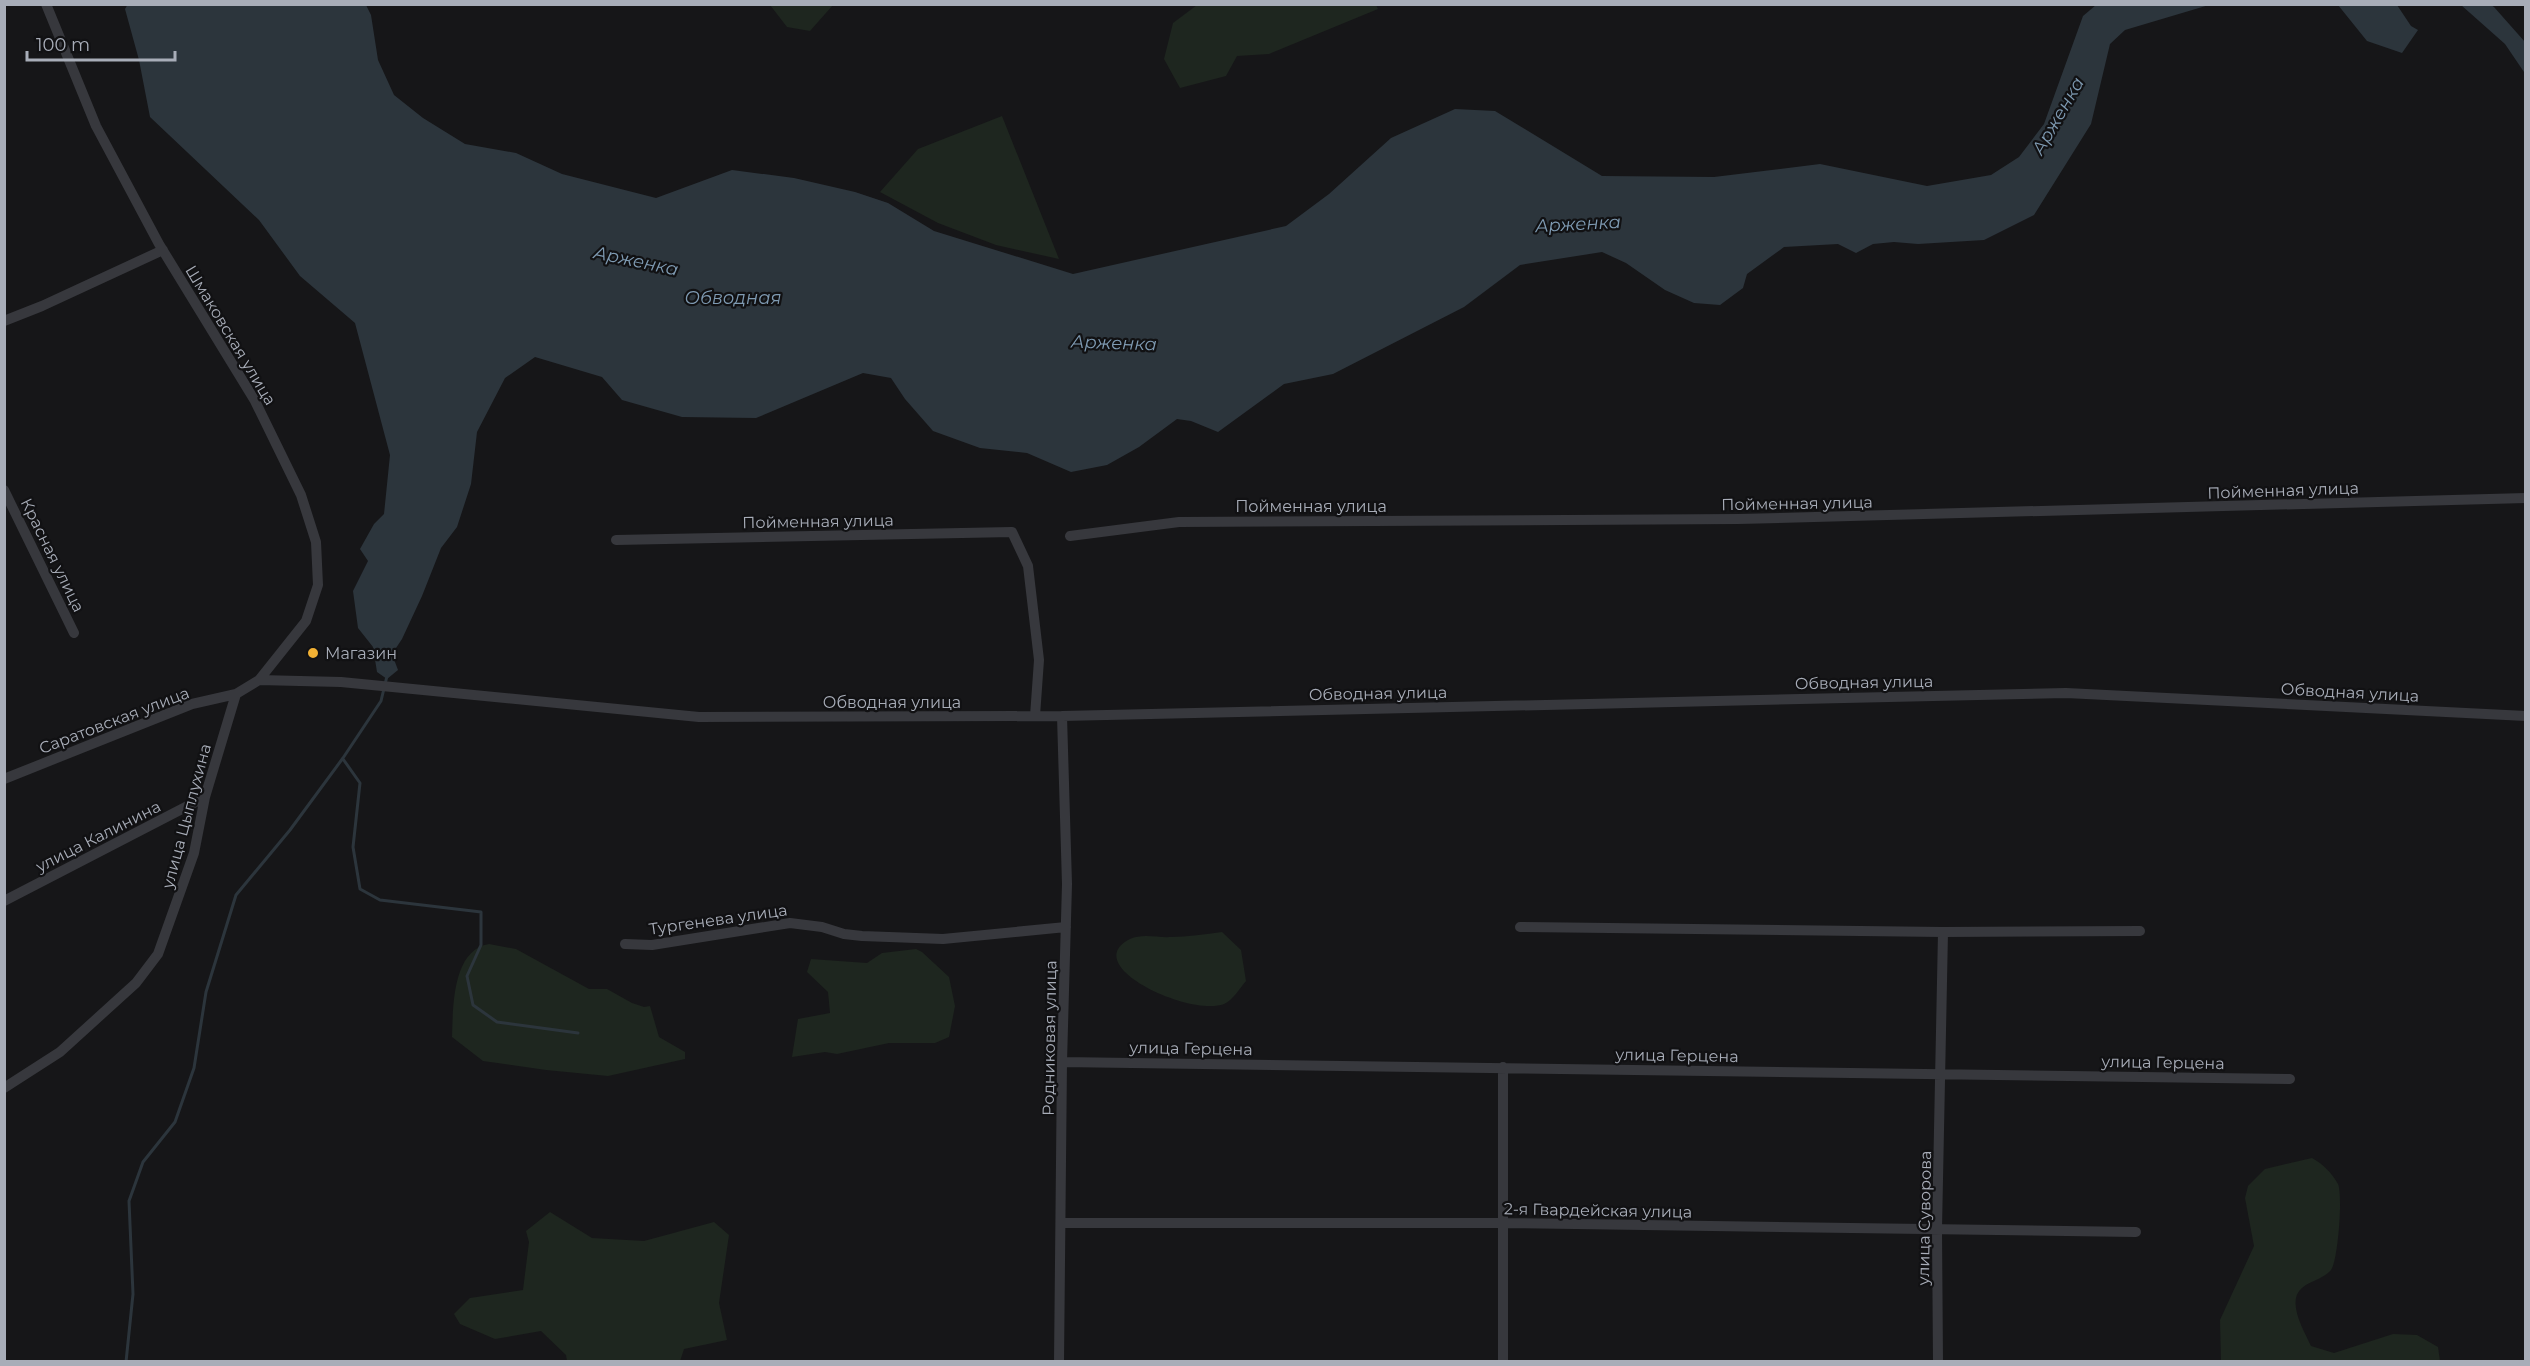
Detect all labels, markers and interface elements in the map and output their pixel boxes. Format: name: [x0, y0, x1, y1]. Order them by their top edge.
scale bar: [27, 24, 176, 62]
text: 100 m: [36, 34, 90, 56]
water label: Арженка: [2026, 73, 2089, 160]
water label: Арженка: [1534, 211, 1621, 237]
water label: Арженка: [591, 241, 680, 281]
street label: Шмаковская улица: [181, 262, 280, 409]
water label: Обводная: [684, 287, 782, 309]
water label: Арженка: [1070, 330, 1157, 355]
street label: Пойменная улица: [2207, 478, 2359, 503]
street label: Пойменная улица: [1721, 493, 1873, 514]
street label: Красная улица: [17, 495, 88, 615]
street label: Пойменная улица: [1235, 497, 1387, 516]
street label: Пойменная улица: [742, 511, 894, 532]
place label: Магазин: [325, 644, 397, 663]
marker: Магазин: [306, 646, 320, 660]
street label: Обводная улица: [1795, 672, 1933, 693]
street label: Обводная улица: [2280, 679, 2420, 706]
street label: Саратовская улица: [36, 683, 192, 758]
street label: Обводная улица: [1309, 683, 1447, 704]
street label: Обводная улица: [823, 693, 961, 712]
street label: улица Цыплухина: [158, 742, 215, 892]
street label: улица Калинина: [32, 797, 164, 877]
street label: Тургенева улица: [648, 900, 789, 939]
street label: Родниковая улица: [1039, 960, 1060, 1116]
street label: улица Герцена: [1128, 1038, 1253, 1059]
street label: улица Герцена: [1614, 1045, 1739, 1066]
street label: улица Герцена: [2100, 1052, 2225, 1073]
street label: улица Суворова: [1914, 1151, 1935, 1286]
street label: 2-я Гвардейская улица: [1504, 1199, 1692, 1222]

